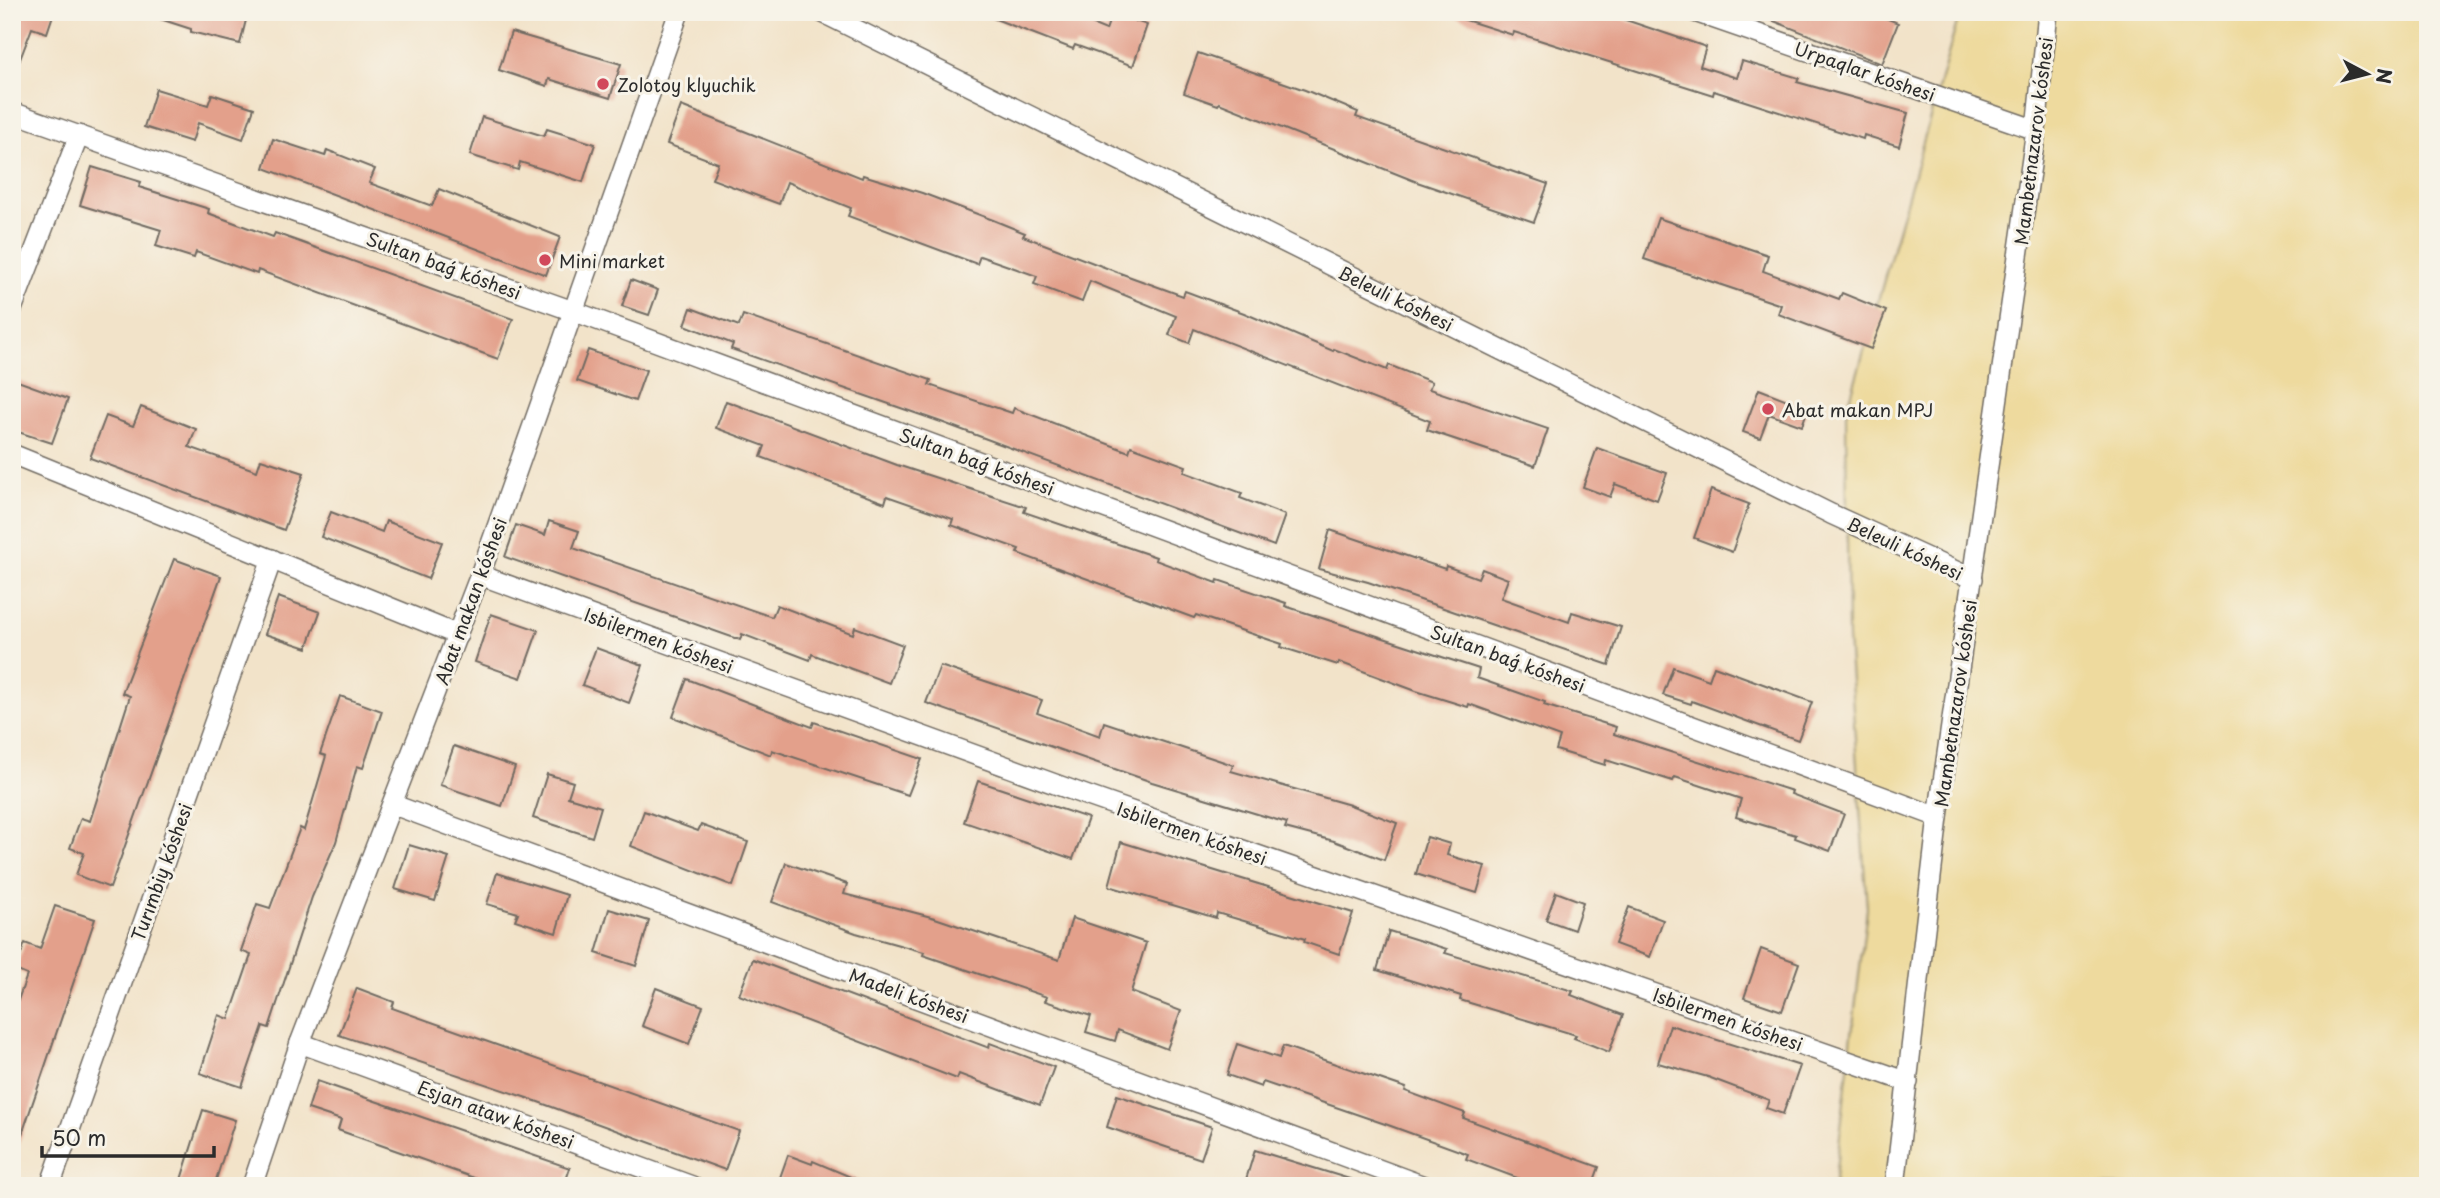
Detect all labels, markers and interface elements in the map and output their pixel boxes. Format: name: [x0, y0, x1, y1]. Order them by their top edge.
street label: Urpaqlar kóshesi: [1791, 34, 1939, 108]
street label: Mambetnazarov kóshesi: [2007, 36, 2059, 246]
north arrow: [2332, 38, 2402, 108]
text: N: [2370, 67, 2400, 85]
place label: Zolotoy klyuchik: [617, 71, 756, 98]
marker: Zolotoy klyuchik: [595, 76, 611, 92]
street label: Sultan baǵ kóshesi: [363, 224, 525, 306]
place label: Mini market: [559, 247, 665, 274]
marker: Mini market: [537, 252, 553, 268]
street label: Beleuli kóshesi: [1334, 258, 1458, 338]
place label: Abat makan MPJ: [1782, 396, 1934, 423]
marker: Abat makan MPJ: [1760, 401, 1776, 417]
street label: Sultan baǵ kóshesi: [896, 420, 1058, 502]
street label: Beleuli kóshesi: [1843, 509, 1967, 587]
street label: Abat makan kóshesi: [427, 514, 513, 688]
street label: Mambetnazarov kóshesi: [1927, 598, 1983, 808]
street label: Isbilermen kóshesi: [581, 601, 737, 679]
street label: Sultan baǵ kóshesi: [1427, 617, 1589, 699]
street label: Isbilermen kóshesi: [1113, 795, 1271, 871]
street label: Turımbiy kóshesi: [124, 799, 198, 945]
street label: Madeli kóshesi: [845, 961, 973, 1029]
street label: Isbilermen kóshesi: [1649, 981, 1807, 1057]
street label: Esjan ataw kóshesi: [414, 1073, 578, 1155]
scale bar: [42, 1114, 214, 1158]
text: 50 m: [52, 1121, 106, 1153]

